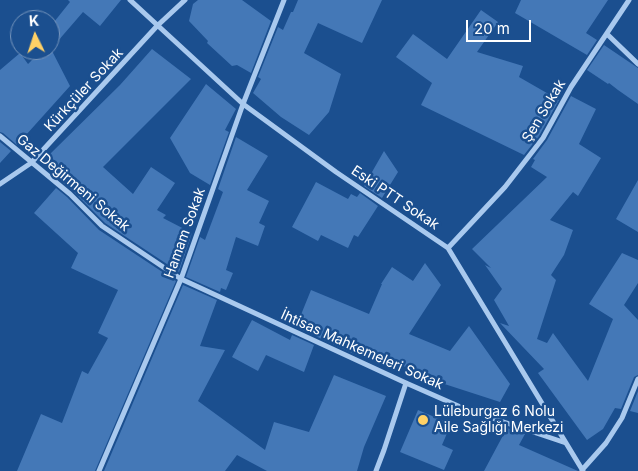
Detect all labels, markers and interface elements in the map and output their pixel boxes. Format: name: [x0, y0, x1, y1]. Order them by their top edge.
north arrow: [10, 10, 60, 60]
scale bar: [468, 10, 533, 42]
text: K: [28, 12, 40, 29]
text: 20 m: [474, 19, 510, 38]
street label: Kürkçüler Sokak: [41, 45, 127, 135]
street label: Şen Sokak: [519, 77, 569, 145]
street label: Gaz Değirmeni Sokak: [13, 131, 133, 235]
street label: Eski PTT Sokak: [348, 162, 442, 234]
street label: Hamam Sokak: [161, 185, 209, 281]
street label: İhtisas Mahkemeleri Sokak: [278, 306, 446, 394]
place label: Lüleburgaz 6 Nolu Aile Sağlığı Merkezi: [434, 404, 563, 437]
marker: Lüleburgaz 6 Nolu Aile Sağlığı Merkezi: [416, 413, 430, 427]

